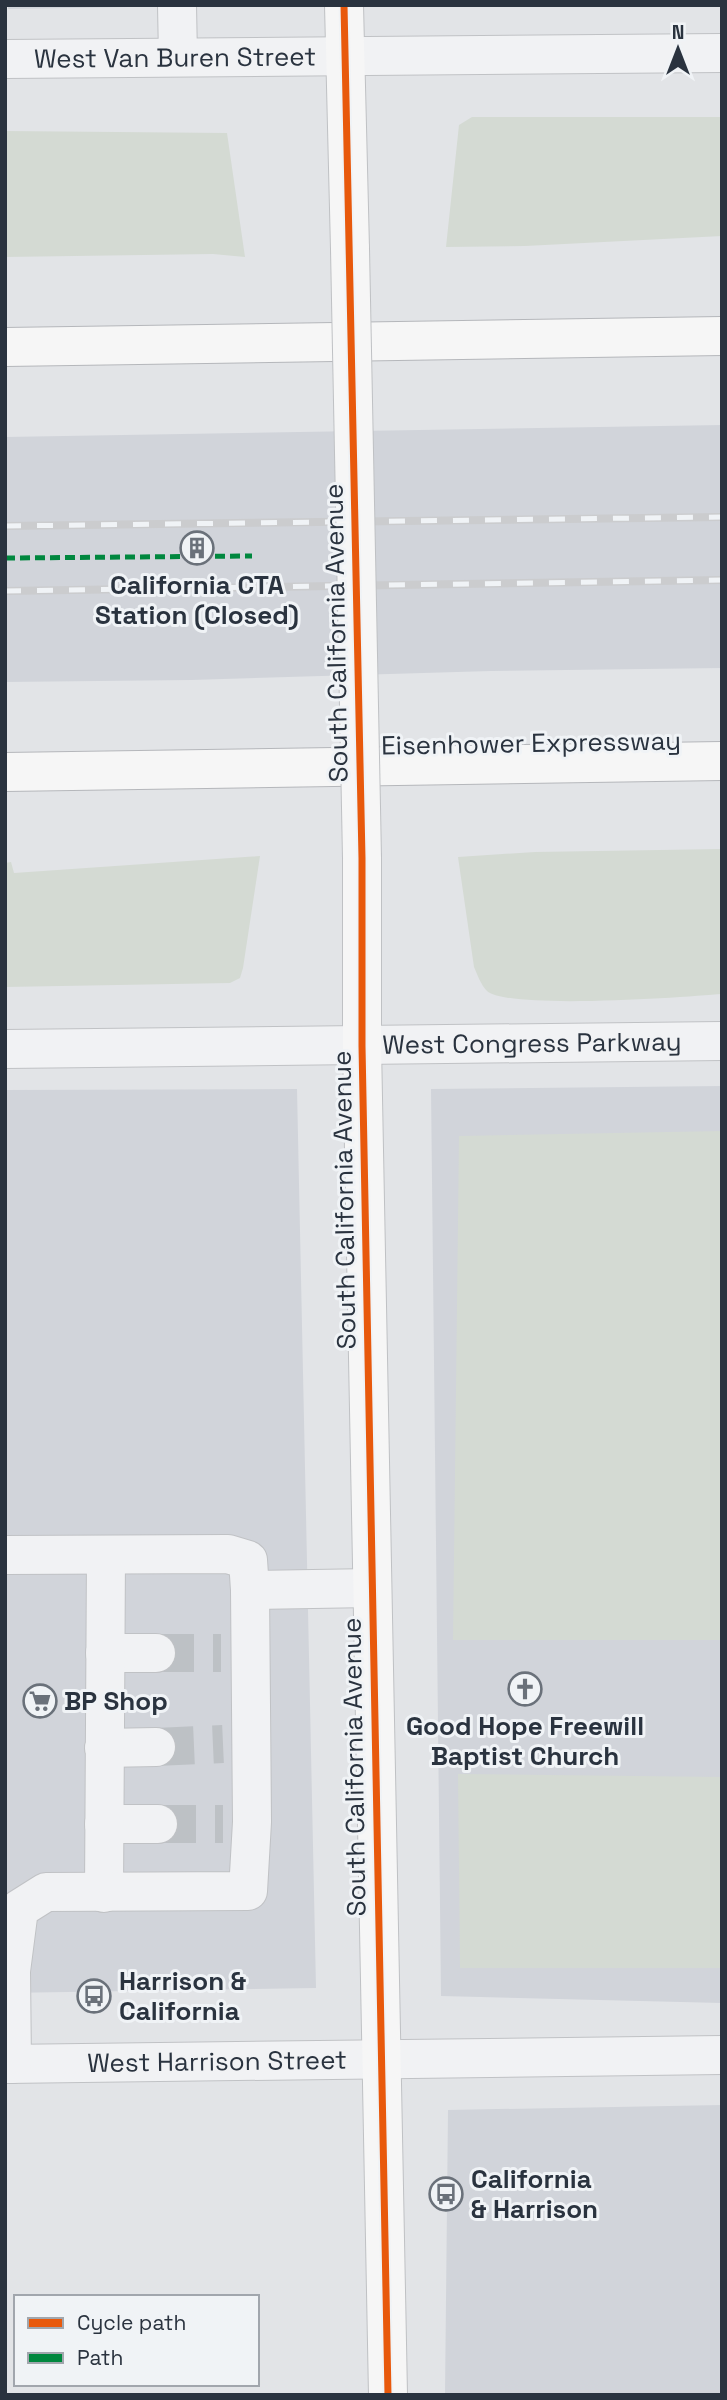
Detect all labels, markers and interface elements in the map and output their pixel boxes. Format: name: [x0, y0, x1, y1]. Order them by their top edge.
north arrow: [643, 14, 713, 84]
text: N: [672, 20, 684, 45]
street label: West Van Buren Street: [34, 39, 316, 76]
street label: South California Avenue: [316, 483, 356, 783]
building icon: California CTA Station (Closed): [178, 529, 216, 567]
place label: California CTA Station (Closed): [95, 568, 299, 632]
street label: Eisenhower Expressway: [381, 723, 681, 763]
street label: West Congress Parkway: [382, 1024, 682, 1062]
street label: South California Avenue: [324, 1050, 364, 1350]
street label: South California Avenue: [334, 1617, 374, 1917]
church icon: Good Hope Freewill Baptist Church: [506, 1670, 544, 1708]
supermarket icon: BP Shop: [21, 1682, 59, 1720]
place label: BP Shop: [64, 1684, 168, 1718]
place label: Good Hope Freewill Baptist Church: [406, 1709, 644, 1773]
place label: Harrison & California: [119, 1964, 246, 2028]
bus stop icon: Harrison & California: [75, 1977, 113, 2015]
street label: West Harrison Street: [87, 2043, 347, 2080]
place label: California & Harrison: [471, 2162, 598, 2226]
bus stop icon: California & Harrison: [427, 2175, 465, 2213]
legend: [14, 2295, 259, 2386]
text: Cycle path: [77, 2309, 186, 2336]
text: Path: [77, 2344, 123, 2371]

